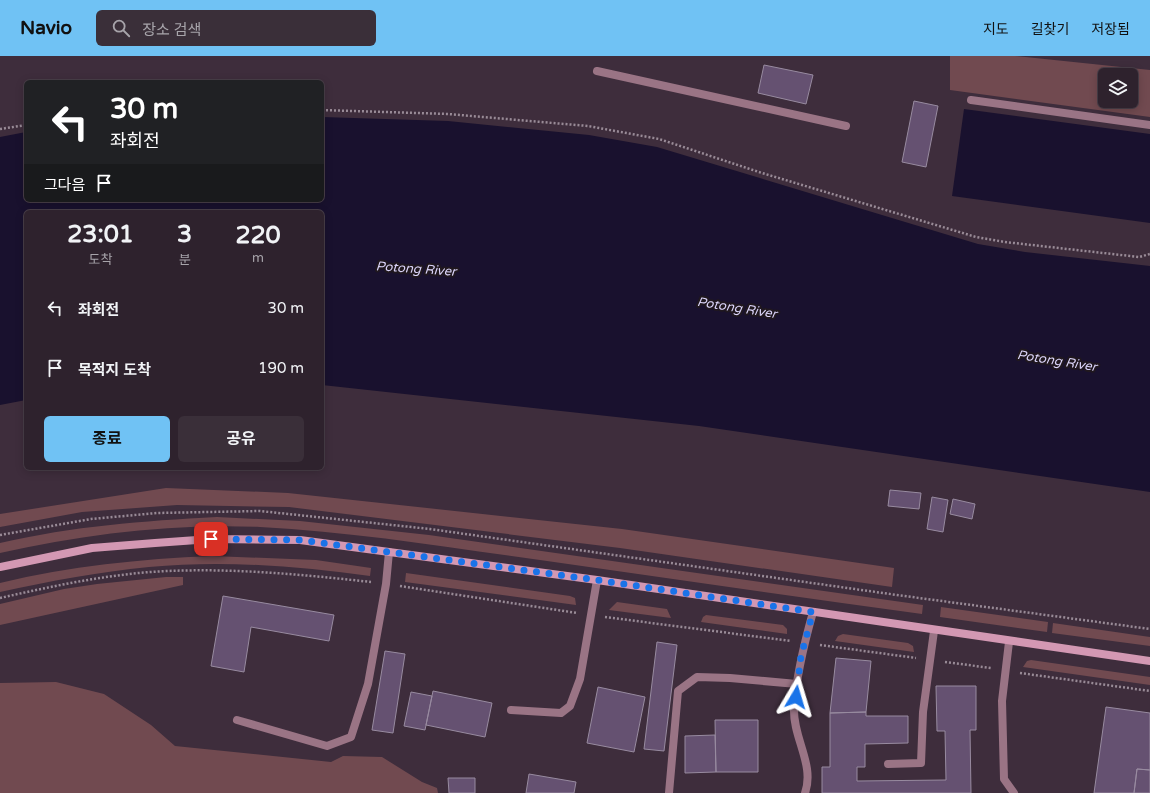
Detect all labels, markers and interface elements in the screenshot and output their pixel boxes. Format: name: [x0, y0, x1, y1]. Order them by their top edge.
search box: [96, 10, 376, 46]
text: Navio: [20, 17, 72, 39]
icon: search: [110, 17, 132, 39]
text: 장소 검색: [142, 21, 201, 39]
text: 지도: [983, 21, 1009, 38]
text: 길찾기: [1031, 21, 1069, 38]
text: 저장됨: [1091, 21, 1130, 38]
map controls: [1098, 68, 1138, 108]
button: layers: [1098, 68, 1138, 108]
text: 30 m: [110, 92, 178, 126]
icon: left: [44, 96, 96, 148]
text: 좌회전: [110, 130, 160, 152]
icon: arrive: [93, 172, 115, 194]
text: 그다음: [44, 176, 85, 194]
text: 23:01: [67, 220, 134, 249]
text: 3: [177, 220, 192, 249]
text: 220: [235, 221, 281, 250]
text: m: [252, 250, 264, 266]
text: 도착: [89, 252, 113, 268]
text: 분: [179, 252, 191, 268]
water label: Potong River: [375, 258, 459, 280]
water label: Potong River: [696, 294, 780, 322]
icon: left: [44, 297, 66, 319]
text: 30 m: [267, 299, 304, 317]
text: 좌회전: [78, 301, 119, 319]
water label: Potong River: [1016, 347, 1100, 375]
icon: arrive: [44, 357, 66, 379]
text: 190 m: [258, 359, 304, 377]
text: 목적지 도착: [78, 361, 151, 379]
button: 종료: [44, 416, 170, 462]
button: 공유: [178, 416, 304, 462]
pin: [194, 522, 228, 556]
icon: arrive: [200, 528, 222, 550]
position arrow: [775, 676, 817, 718]

